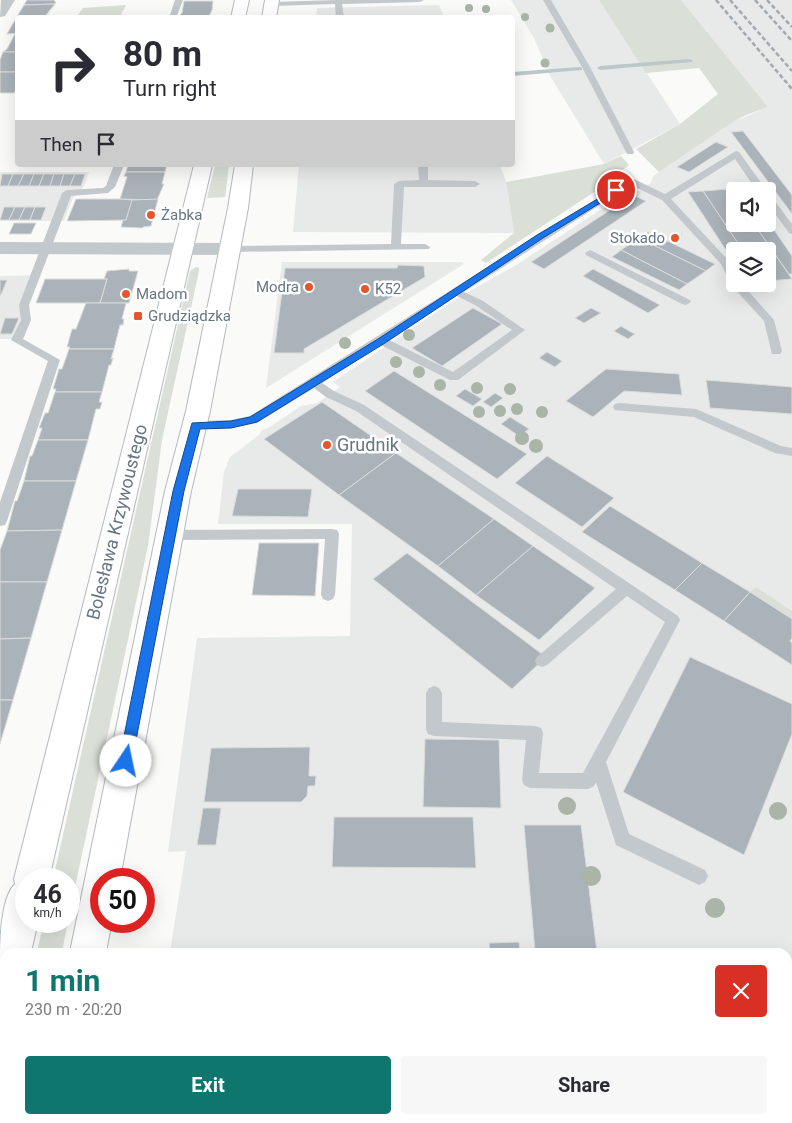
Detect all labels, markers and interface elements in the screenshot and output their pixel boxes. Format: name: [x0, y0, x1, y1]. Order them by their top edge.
text: 80 m: [123, 34, 202, 75]
icon: right: [40, 35, 105, 100]
text: Turn right: [123, 76, 217, 101]
icon: arrive: [92, 130, 120, 158]
text: Then: [40, 133, 82, 156]
pin: [595, 169, 637, 211]
icon: arrive: [602, 176, 630, 204]
map controls: [726, 182, 776, 292]
button: sound: [726, 182, 776, 232]
place label: Żabka: [161, 206, 202, 224]
marker: Żabka: [145, 209, 157, 221]
place label: Stokado: [610, 229, 665, 247]
marker: Stokado: [669, 232, 681, 244]
button: layers: [726, 242, 776, 292]
place label: Modra: [256, 278, 299, 296]
place label: K52: [375, 280, 401, 298]
marker: Modra: [303, 281, 315, 293]
marker: K52: [359, 283, 371, 295]
place label: Madom: [136, 285, 187, 303]
marker: Madom: [120, 288, 132, 300]
place label: Grudziądzka: [148, 307, 231, 325]
marker: Grudziądzka: [132, 310, 144, 322]
street label: Bolesława Krzywoustego: [82, 422, 151, 622]
place label: Grudnik: [337, 434, 400, 455]
marker: Grudnik: [321, 439, 333, 451]
position arrow: [99, 734, 151, 786]
speed limit sign: 50: [90, 868, 155, 933]
text: 46: [33, 880, 62, 909]
text: km/h: [33, 906, 62, 920]
text: 1 min: [25, 963, 100, 998]
button: close: [715, 965, 767, 1017]
text: 230 m · 20:20: [25, 1000, 122, 1019]
button: Exit: [25, 1056, 391, 1114]
button: Share: [401, 1056, 767, 1114]

